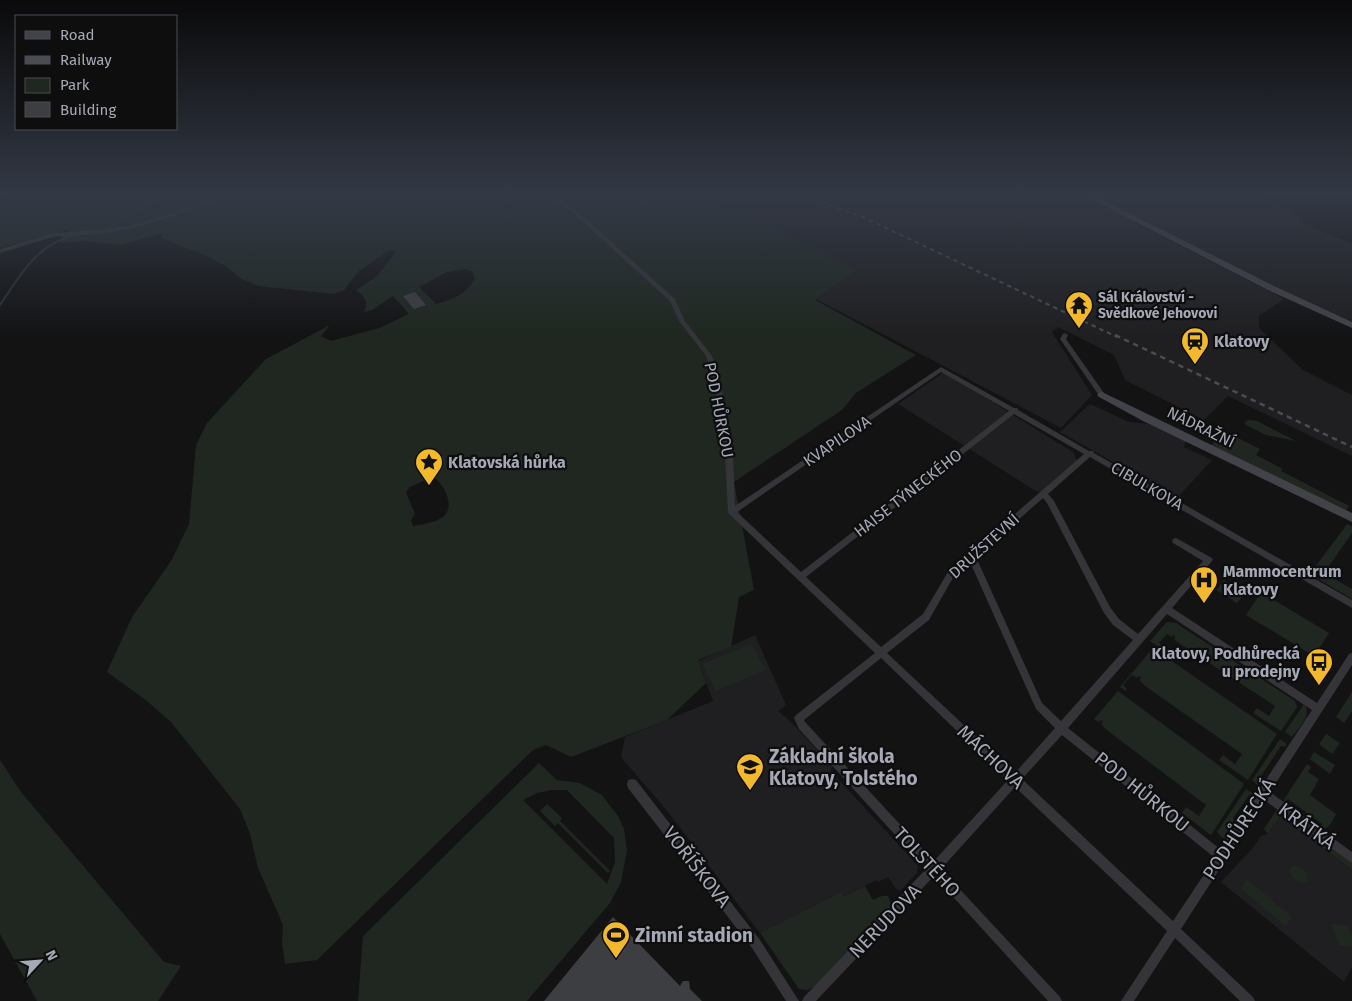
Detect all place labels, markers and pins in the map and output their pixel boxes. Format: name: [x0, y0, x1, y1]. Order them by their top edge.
place label: Sál Království - Svědkové Jehovovi: [1098, 289, 1217, 322]
temple icon: Sál Království - Svědkové Jehovovi: [1064, 290, 1094, 329]
station icon: Klatovy: [1180, 326, 1210, 365]
place label: Klatovy: [1214, 332, 1270, 351]
place icon: Klatovská hůrka: [414, 447, 444, 486]
place label: Klatovská hůrka: [448, 453, 566, 472]
place label: Mammocentrum Klatovy: [1223, 562, 1341, 599]
hospital icon: Mammocentrum Klatovy: [1189, 565, 1219, 604]
place label: Klatovy, Podhůrecká u prodejny: [1152, 644, 1301, 681]
bus stop icon: Klatovy, Podhůrecká u prodejny: [1304, 647, 1334, 686]
place label: Základní škola Klatovy, Tolstého: [769, 745, 918, 790]
school or university icon: Základní škola Klatovy, Tolstého: [735, 752, 765, 791]
sports icon: Zimní stadion: [601, 920, 631, 959]
place label: Zimní stadion: [635, 924, 753, 947]

